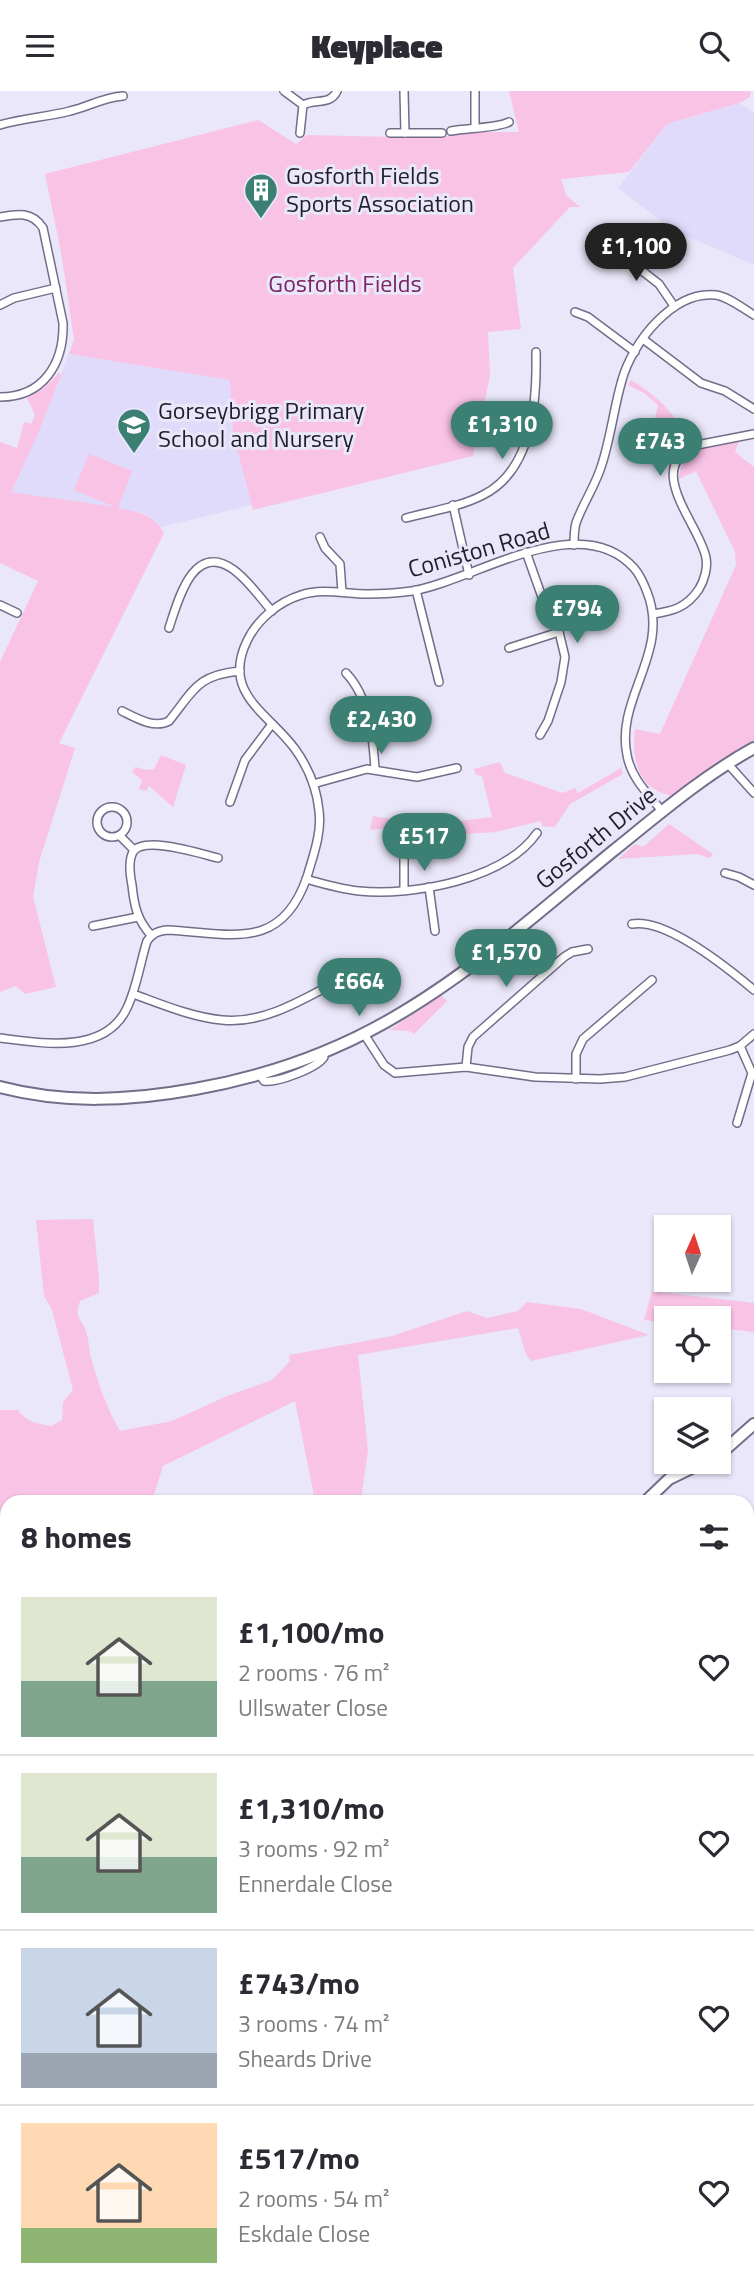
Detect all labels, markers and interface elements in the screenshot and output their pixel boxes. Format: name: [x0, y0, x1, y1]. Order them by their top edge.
text: Keyplace: [311, 22, 443, 70]
icon: menu: [21, 27, 59, 65]
icon: search: [695, 27, 733, 65]
place label: Gosforth Fields Sports Association: [286, 157, 474, 221]
building icon: Gosforth Fields Sports Association: [242, 171, 280, 220]
pin: £1,100: [579, 223, 693, 283]
text: £1,100: [601, 228, 671, 263]
park label: Gosforth Fields: [268, 265, 422, 301]
place label: Gorseybrigg Primary School and Nursery: [158, 392, 365, 456]
pin: £1,310: [445, 401, 559, 461]
school or university icon: Gorseybrigg Primary School and Nursery: [115, 406, 153, 455]
text: £1,310: [467, 406, 537, 441]
pin: £743: [619, 419, 701, 478]
text: £743: [634, 423, 686, 458]
street label: Coniston Road: [404, 512, 554, 586]
pin: £794: [536, 585, 618, 645]
text: £794: [551, 590, 603, 625]
pin: £2,430: [324, 697, 438, 756]
text: £2,430: [346, 701, 416, 736]
street label: Gosforth Drive: [527, 777, 664, 897]
pin: £517: [383, 813, 465, 873]
text: £517: [398, 818, 450, 853]
pin: £1,570: [449, 929, 563, 989]
text: £1,570: [471, 934, 541, 969]
pin: £664: [318, 958, 400, 1018]
text: £664: [333, 963, 385, 998]
north arrow: [654, 1215, 732, 1291]
map controls: [654, 1215, 731, 1474]
button: locate: [654, 1306, 731, 1383]
button: layers: [654, 1397, 731, 1474]
text: 8 homes: [21, 1514, 132, 1560]
icon: filters: [695, 1518, 733, 1556]
text: £1,100/mo: [238, 1609, 384, 1655]
icon: home: [77, 1625, 161, 1709]
icon: heart: [695, 1648, 733, 1686]
text: 2 rooms · 76 m²: [238, 1655, 389, 1690]
text: Ullswater Close: [238, 1690, 388, 1725]
text: £1,310/mo: [238, 1785, 384, 1831]
icon: home: [77, 1801, 161, 1885]
icon: heart: [695, 1824, 733, 1862]
text: 3 rooms · 92 m²: [238, 1831, 389, 1866]
text: Ennerdale Close: [238, 1866, 393, 1901]
text: £743/mo: [238, 1960, 360, 2006]
icon: home: [77, 1976, 161, 2060]
icon: heart: [695, 1999, 733, 2037]
text: 3 rooms · 74 m²: [238, 2006, 389, 2041]
text: Sheards Drive: [238, 2041, 372, 2076]
text: £517/mo: [238, 2135, 360, 2181]
icon: home: [77, 2151, 161, 2235]
icon: heart: [695, 2174, 733, 2212]
text: 2 rooms · 54 m²: [238, 2181, 389, 2216]
text: Eskdale Close: [238, 2216, 370, 2251]

